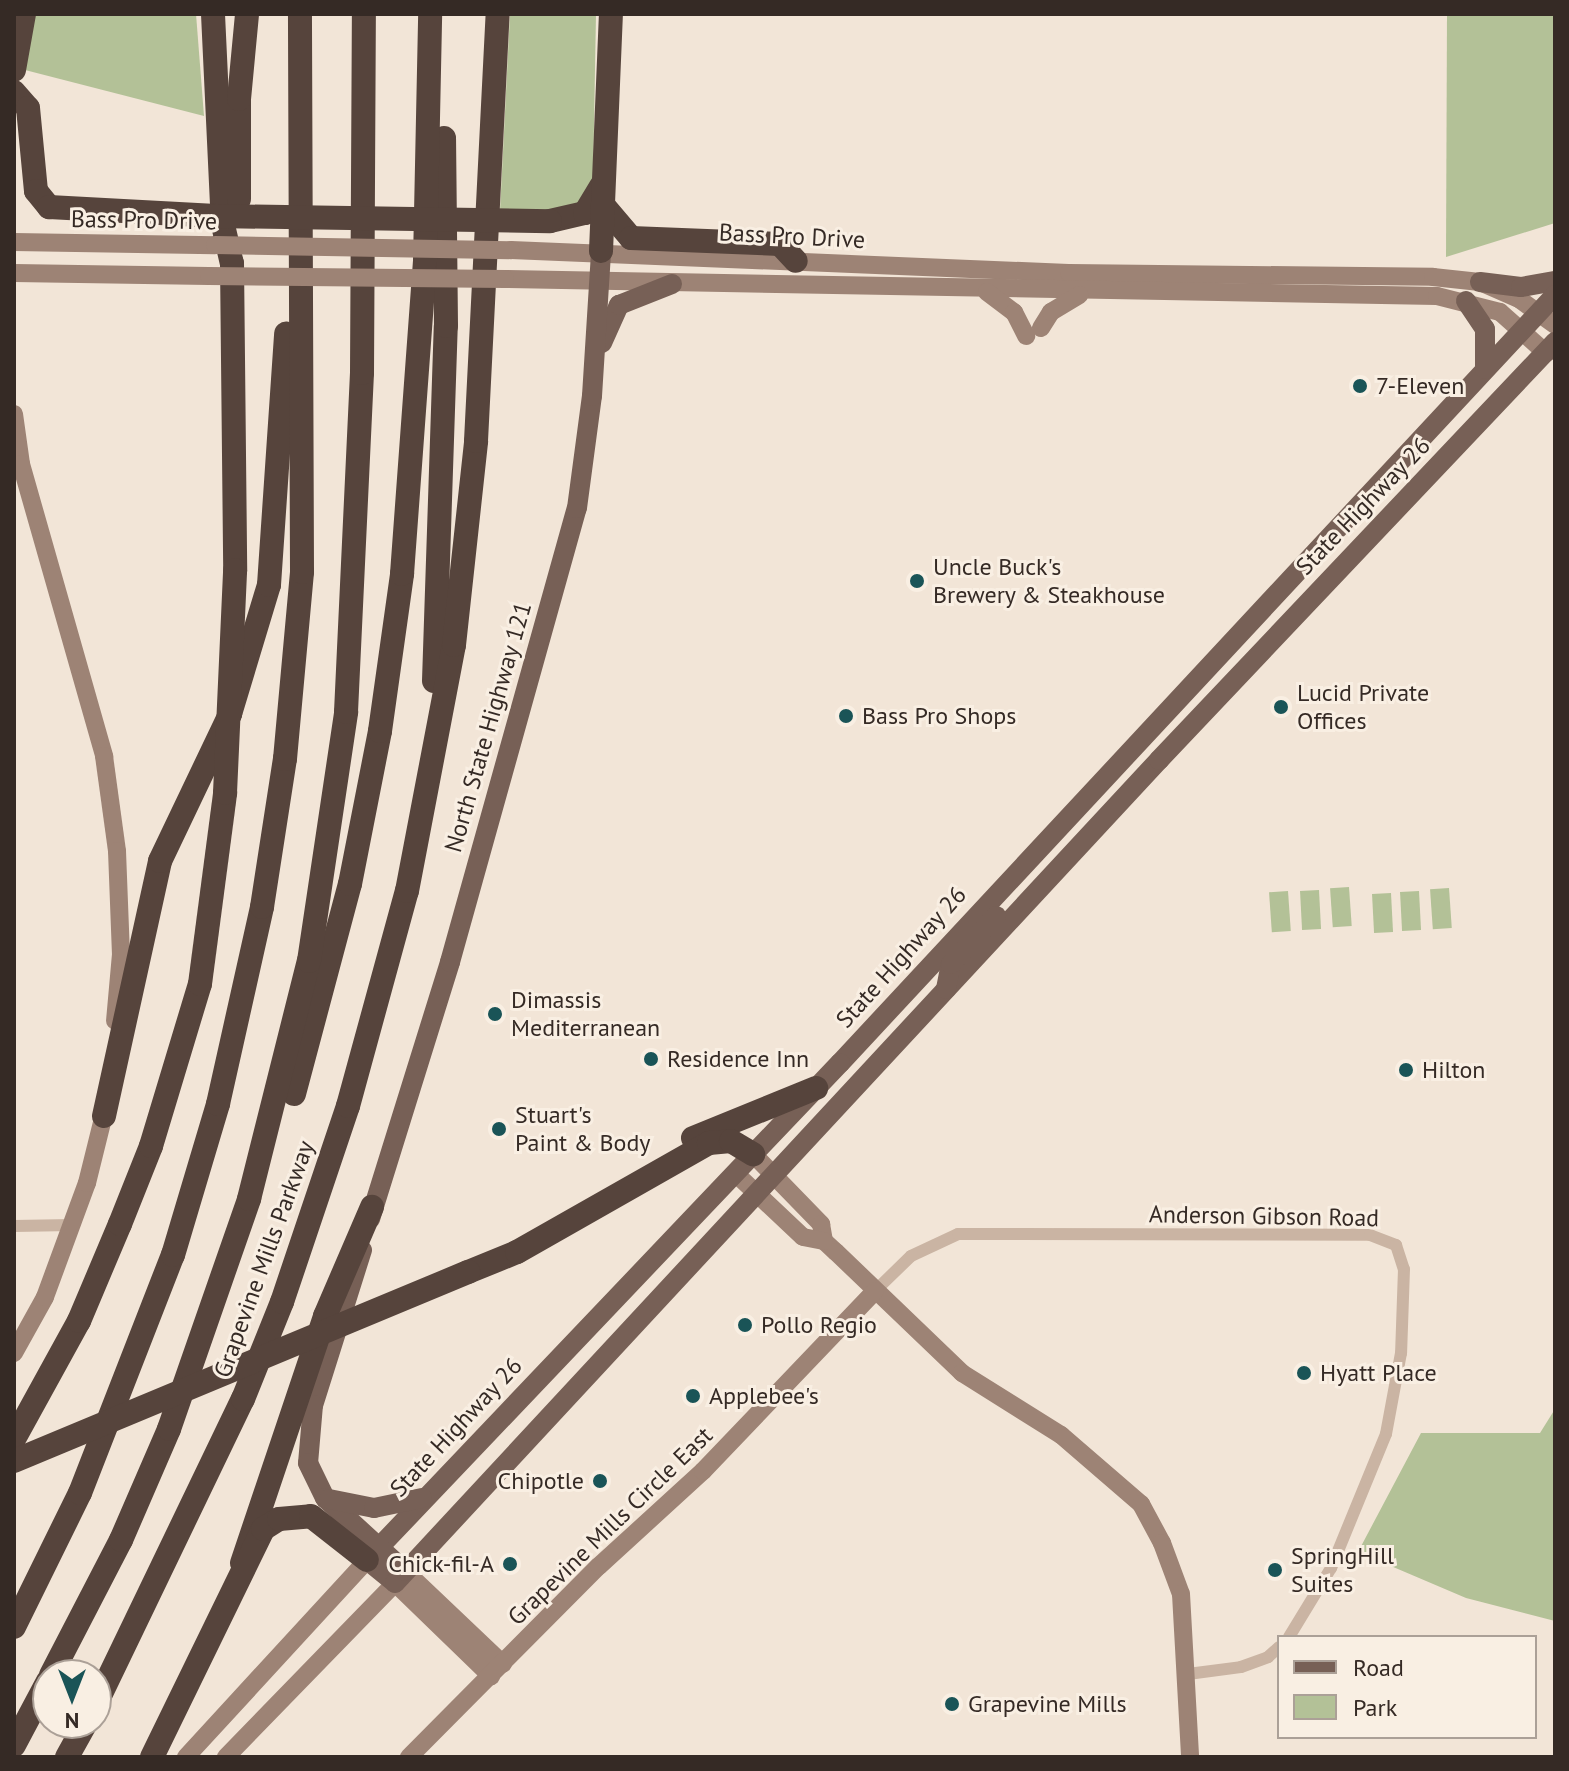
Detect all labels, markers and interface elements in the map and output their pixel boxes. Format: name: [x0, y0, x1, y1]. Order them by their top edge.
street label: Bass Pro Drive: [71, 204, 217, 236]
street label: Bass Pro Drive: [718, 218, 866, 254]
place label: 7-Eleven: [1376, 372, 1464, 400]
marker: 7-Eleven: [1351, 377, 1369, 395]
street label: State Highway 26: [1290, 431, 1436, 581]
place label: Uncle Buck's Brewery & Steakhouse: [933, 553, 1166, 609]
marker: Uncle Buck's Brewery & Steakhouse: [908, 572, 926, 590]
street label: North State Highway 121: [438, 598, 538, 856]
place label: Lucid Private Offices: [1297, 679, 1429, 735]
marker: Lucid Private Offices: [1272, 698, 1290, 716]
place label: Bass Pro Shops: [862, 702, 1016, 730]
marker: Bass Pro Shops: [837, 707, 855, 725]
street label: State Highway 26: [830, 880, 972, 1034]
place label: Dimassis Mediterranean: [511, 986, 660, 1042]
marker: Dimassis Mediterranean: [486, 1005, 504, 1023]
place label: Residence Inn: [667, 1045, 809, 1073]
marker: Residence Inn: [642, 1050, 660, 1068]
place label: Hilton: [1422, 1056, 1485, 1084]
marker: Hilton: [1397, 1061, 1415, 1079]
place label: Stuart's Paint & Body: [515, 1101, 651, 1157]
marker: Stuart's Paint & Body: [490, 1120, 508, 1138]
street label: Grapevine Mills Parkway: [208, 1137, 320, 1381]
street label: Anderson Gibson Road: [1149, 1200, 1379, 1232]
place label: Pollo Regio: [761, 1311, 877, 1339]
marker: Pollo Regio: [736, 1316, 754, 1334]
street label: State Highway 26: [384, 1351, 528, 1503]
place label: Hyatt Place: [1320, 1359, 1437, 1387]
marker: Hyatt Place: [1295, 1364, 1313, 1382]
place label: Applebee's: [709, 1382, 819, 1410]
marker: Applebee's: [684, 1387, 702, 1405]
street label: Grapevine Mills Circle East: [502, 1421, 718, 1631]
place label: Chipotle: [498, 1467, 584, 1495]
marker: Chipotle: [591, 1472, 609, 1490]
place label: SpringHill Suites: [1291, 1542, 1394, 1598]
place label: Chick-fil-A: [388, 1550, 494, 1578]
marker: Chick-fil-A: [501, 1555, 519, 1573]
marker: SpringHill Suites: [1266, 1561, 1284, 1579]
legend: [1277, 1635, 1537, 1739]
text: Road: [1353, 1652, 1404, 1683]
north arrow: [32, 1659, 112, 1739]
place label: Grapevine Mills: [968, 1690, 1127, 1718]
text: Park: [1353, 1692, 1397, 1723]
marker: Grapevine Mills: [943, 1695, 961, 1713]
text: N: [65, 1707, 79, 1735]

